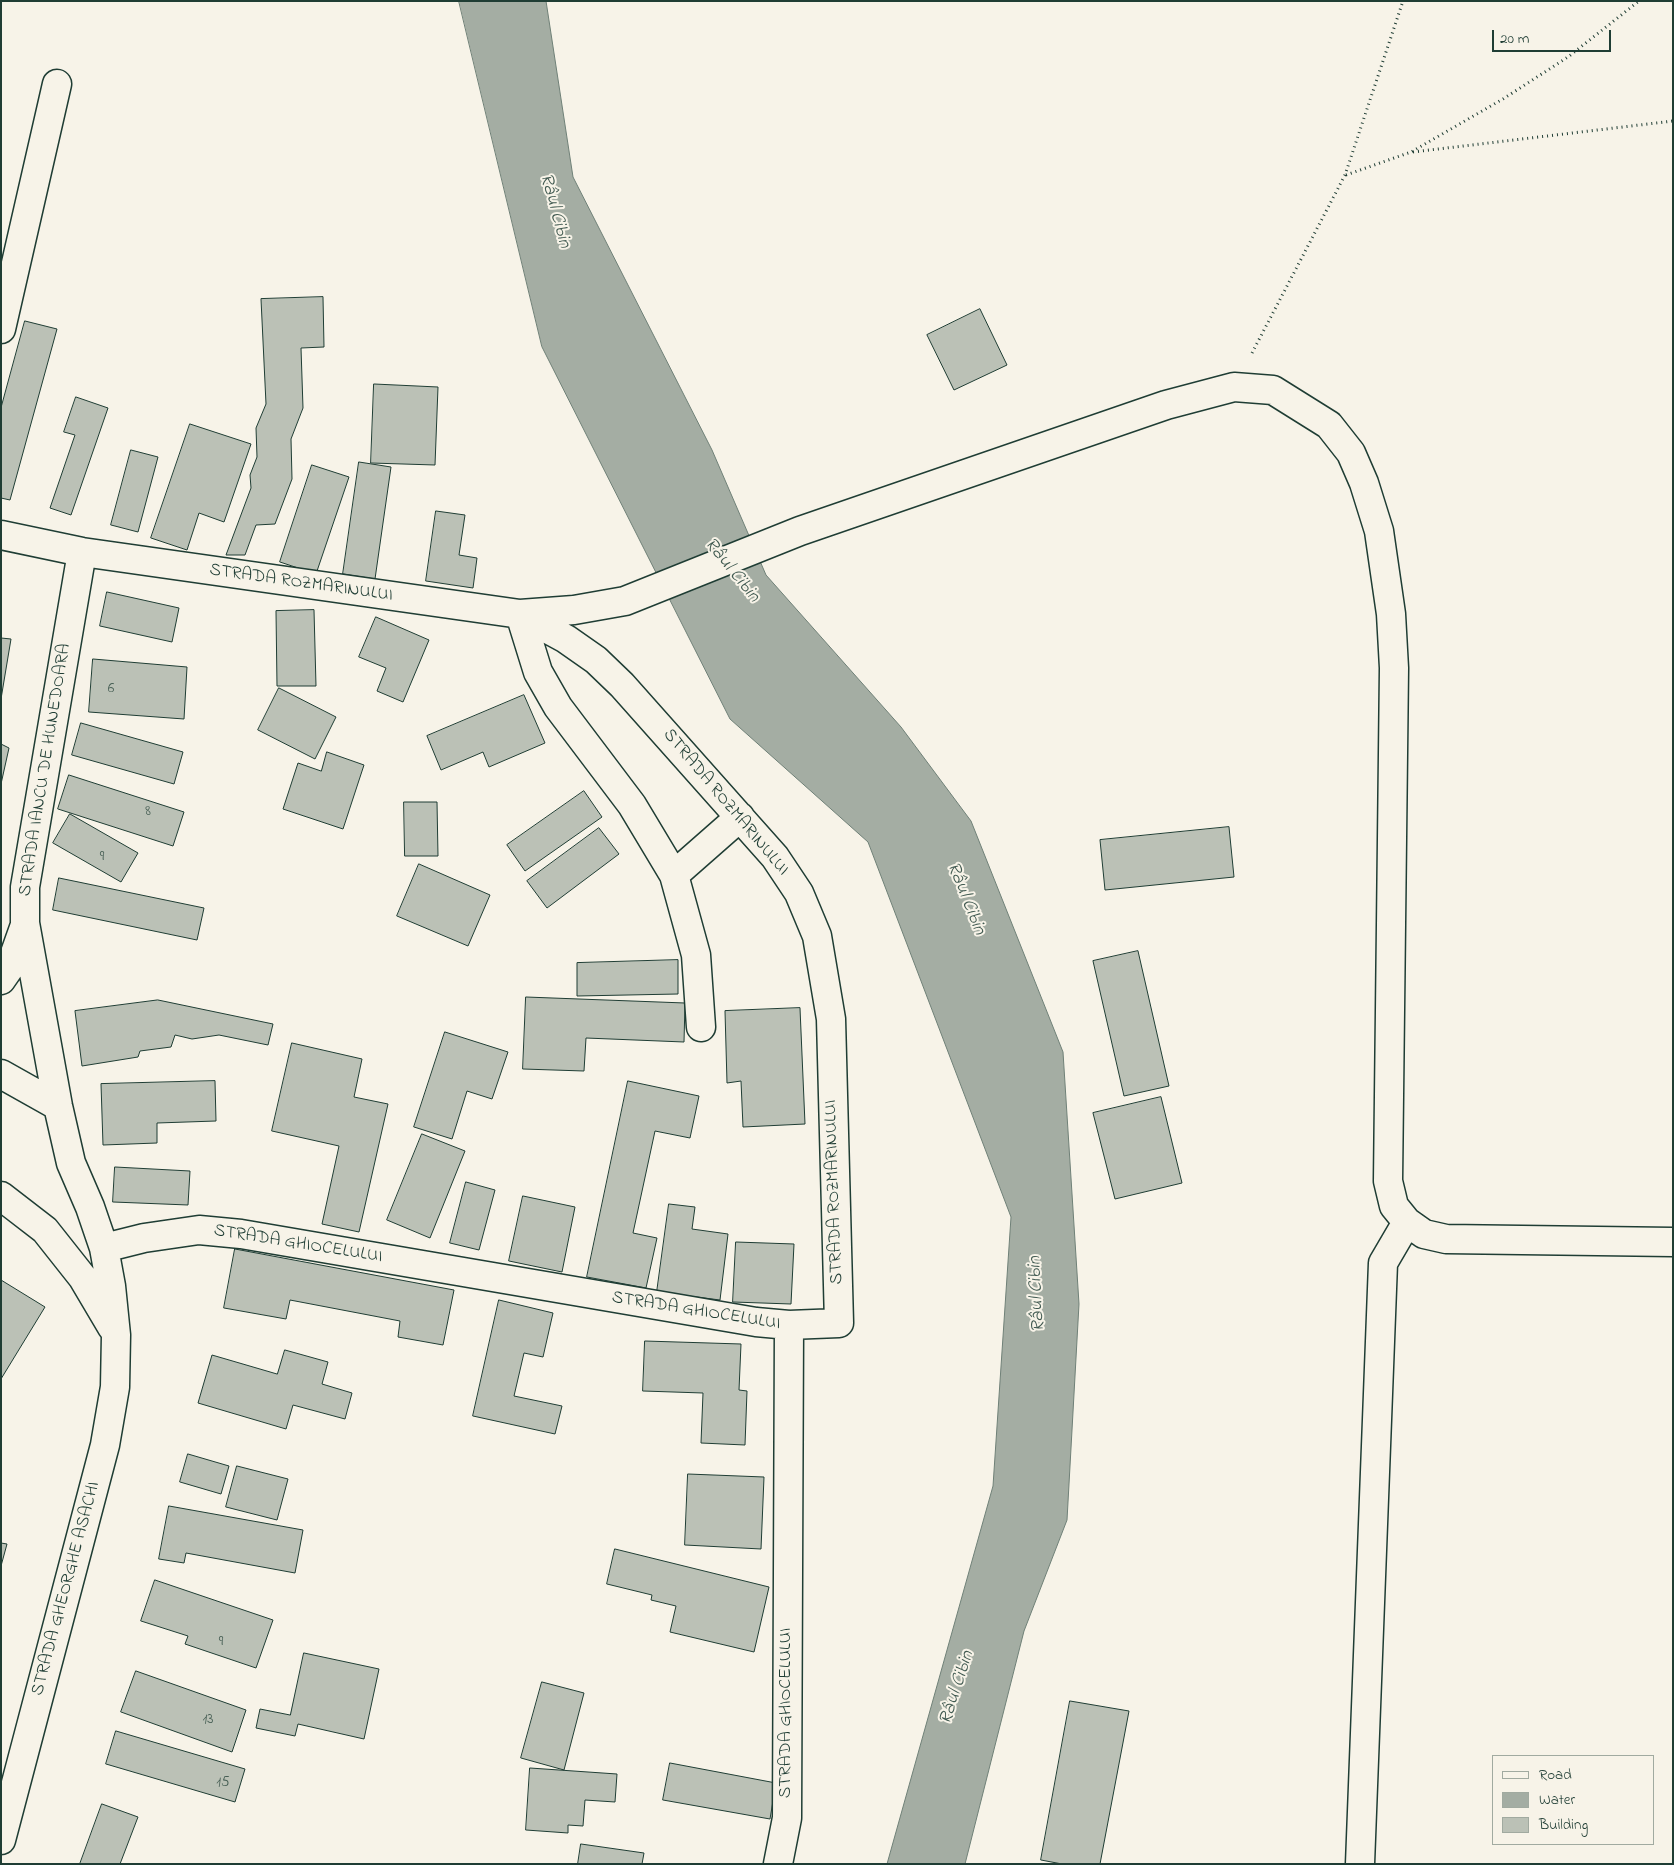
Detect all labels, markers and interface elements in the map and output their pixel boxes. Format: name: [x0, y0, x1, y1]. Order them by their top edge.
scale bar: [1494, 20, 1613, 52]
text: 20 m: [1500, 28, 1529, 50]
water label: Râul Cibin: [533, 171, 575, 251]
water label: Râul Cibin: [698, 534, 764, 608]
street label: STRADA ROZMARINULUI: [208, 560, 394, 608]
street label: STRADA IANCU DE HUNEDOARA: [15, 642, 77, 898]
house number: 6: [108, 681, 114, 699]
street label: STRADA ROZMARINULUI: [657, 725, 793, 881]
house number: 8: [145, 804, 151, 822]
house number: 9: [100, 849, 104, 867]
water label: Râul Cibin: [940, 859, 990, 939]
street label: STRADA ROZMARINULUI: [821, 1099, 849, 1285]
street label: STRADA GHIOCELULUI: [212, 1221, 384, 1269]
water label: Râul Cibin: [1025, 1255, 1051, 1333]
street label: STRADA GHIOCELULUI: [610, 1288, 782, 1336]
street label: STRADA GHEORGHE ASACHI: [28, 1480, 106, 1698]
street label: STRADA GHIOCELULUI: [776, 1628, 798, 1798]
house number: 9: [219, 1634, 223, 1652]
water label: Râul Cibin: [935, 1648, 981, 1728]
house number: 13: [203, 1712, 213, 1730]
legend: [1492, 1755, 1654, 1845]
text: Road: [1539, 1764, 1572, 1786]
house number: 15: [216, 1775, 230, 1793]
text: Water: [1539, 1789, 1575, 1811]
text: Building: [1539, 1814, 1588, 1836]

